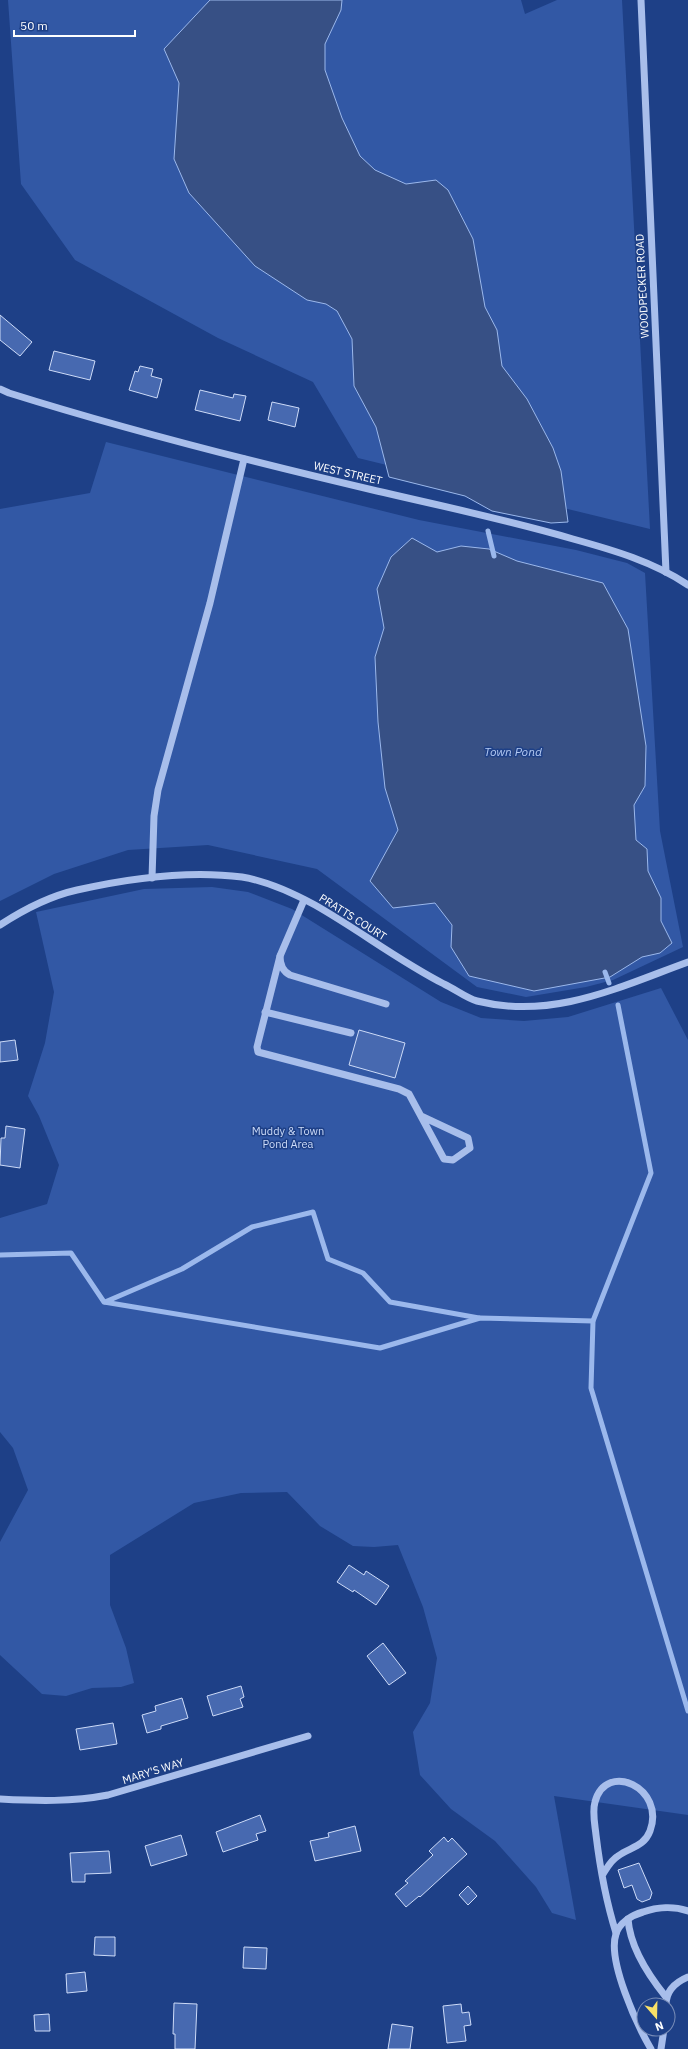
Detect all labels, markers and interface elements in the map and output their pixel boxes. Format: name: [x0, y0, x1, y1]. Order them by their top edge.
scale bar: [14, 12, 135, 38]
text: 50 m: [20, 18, 48, 33]
street label: WOODPECKER ROAD: [632, 233, 652, 339]
street label: WEST STREET: [312, 458, 384, 488]
water label: Town Pond: [484, 744, 542, 759]
street label: PRATTS COURT: [317, 891, 390, 944]
park label: Muddy & Town Pond Area: [252, 1124, 324, 1151]
street label: MARY'S WAY: [121, 1755, 186, 1787]
north arrow: [636, 1997, 676, 2037]
text: N: [653, 2018, 666, 2034]

